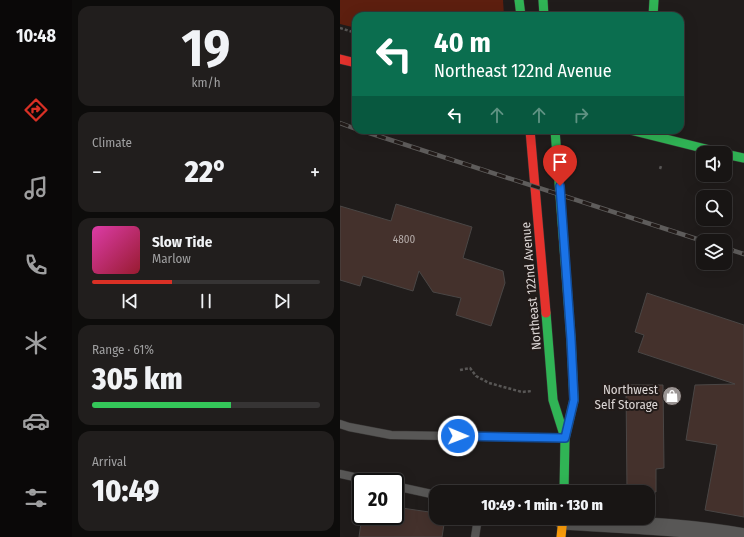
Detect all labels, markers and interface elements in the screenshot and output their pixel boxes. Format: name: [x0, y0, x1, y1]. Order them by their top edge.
text: 19: [182, 17, 230, 80]
text: 10:48: [16, 25, 56, 47]
text: 40 m: [434, 26, 491, 59]
icon: left: [368, 28, 420, 80]
text: Northeast 122nd Avenue: [434, 60, 612, 82]
text: km/h: [192, 75, 221, 90]
icon: directions: [22, 96, 50, 124]
icon: left: [444, 104, 466, 126]
icon: ahead: [486, 104, 508, 126]
icon: ahead: [528, 104, 550, 126]
icon: right: [570, 104, 592, 126]
text: Climate: [92, 135, 132, 150]
pin: [543, 145, 577, 186]
map controls: [696, 146, 732, 270]
button: sound: [696, 146, 732, 182]
icon: arrive: [549, 151, 571, 173]
text: 22°: [185, 154, 227, 190]
text: −: [92, 159, 102, 186]
text: +: [310, 159, 320, 186]
icon: music: [22, 174, 50, 202]
button: search: [696, 190, 732, 226]
street label: Northeast 122nd Avenue: [518, 221, 544, 351]
text: Slow Tide: [152, 233, 212, 251]
house number: 4800: [393, 233, 415, 246]
button: layers: [696, 234, 732, 270]
icon: phone: [22, 251, 50, 279]
text: Marlow: [152, 251, 191, 266]
icon: previous: [119, 290, 141, 312]
icon: pause: [195, 290, 217, 312]
icon: next: [271, 290, 293, 312]
icon: climate: [22, 329, 50, 357]
text: Range · 61%: [92, 342, 154, 357]
text: 305 km: [92, 361, 183, 397]
place label: Northwest Self Storage: [595, 382, 659, 412]
shop icon: Northwest Self Storage: [661, 385, 683, 407]
icon: car: [22, 407, 50, 435]
position arrow: [437, 415, 479, 457]
text: Arrival: [92, 454, 126, 469]
text: 10:49: [92, 473, 159, 509]
speed limit sign: 20: [352, 473, 404, 525]
icon: filters: [22, 484, 50, 512]
text: 10:49 · 1 min · 130 m: [481, 496, 603, 514]

